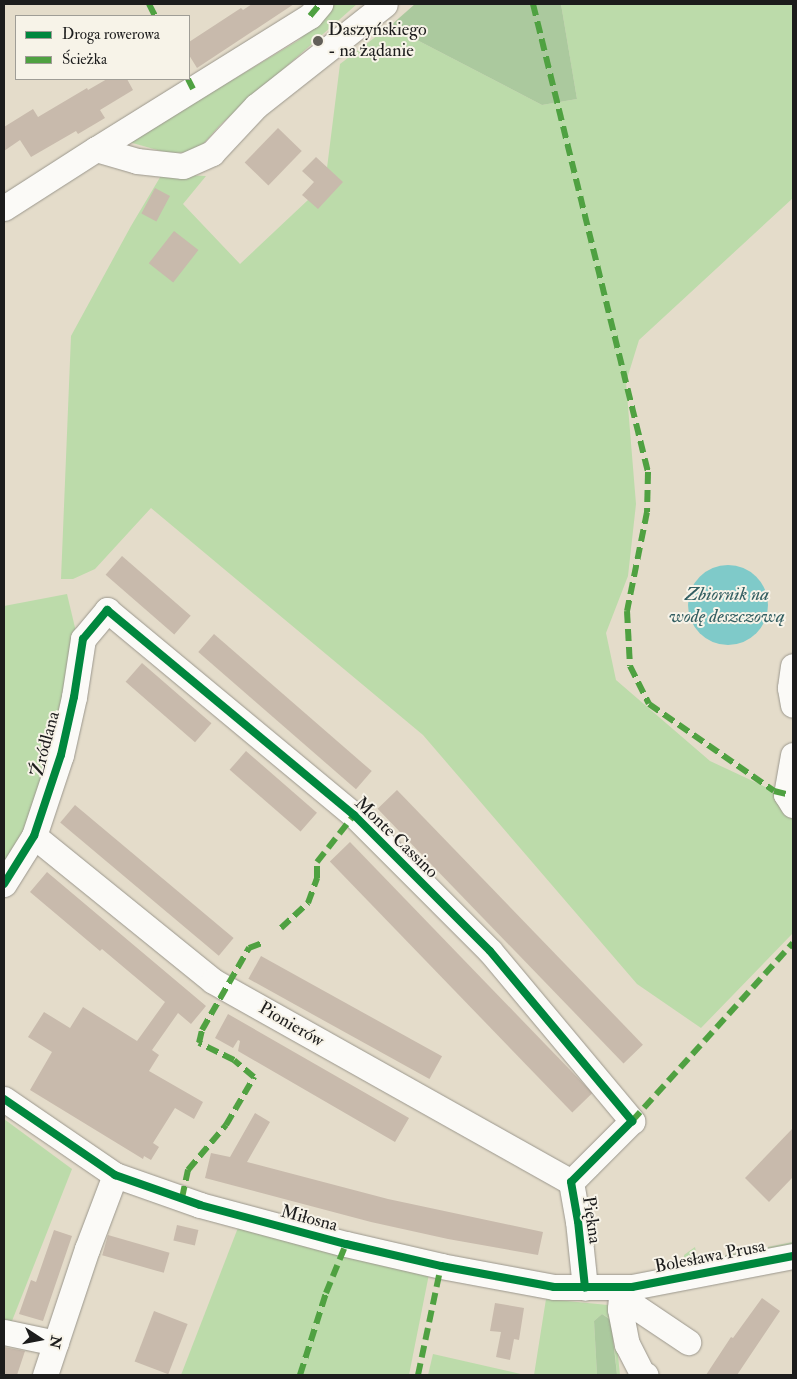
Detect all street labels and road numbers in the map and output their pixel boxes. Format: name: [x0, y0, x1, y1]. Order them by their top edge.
street label: Źródlana: [27, 709, 65, 779]
street label: Monte Cassino: [350, 793, 442, 883]
street label: Pionierów: [255, 998, 327, 1052]
street label: Piękna: [577, 1195, 605, 1245]
street label: Miłosna: [278, 1201, 340, 1237]
street label: Bolesława Prusa: [653, 1236, 767, 1278]

